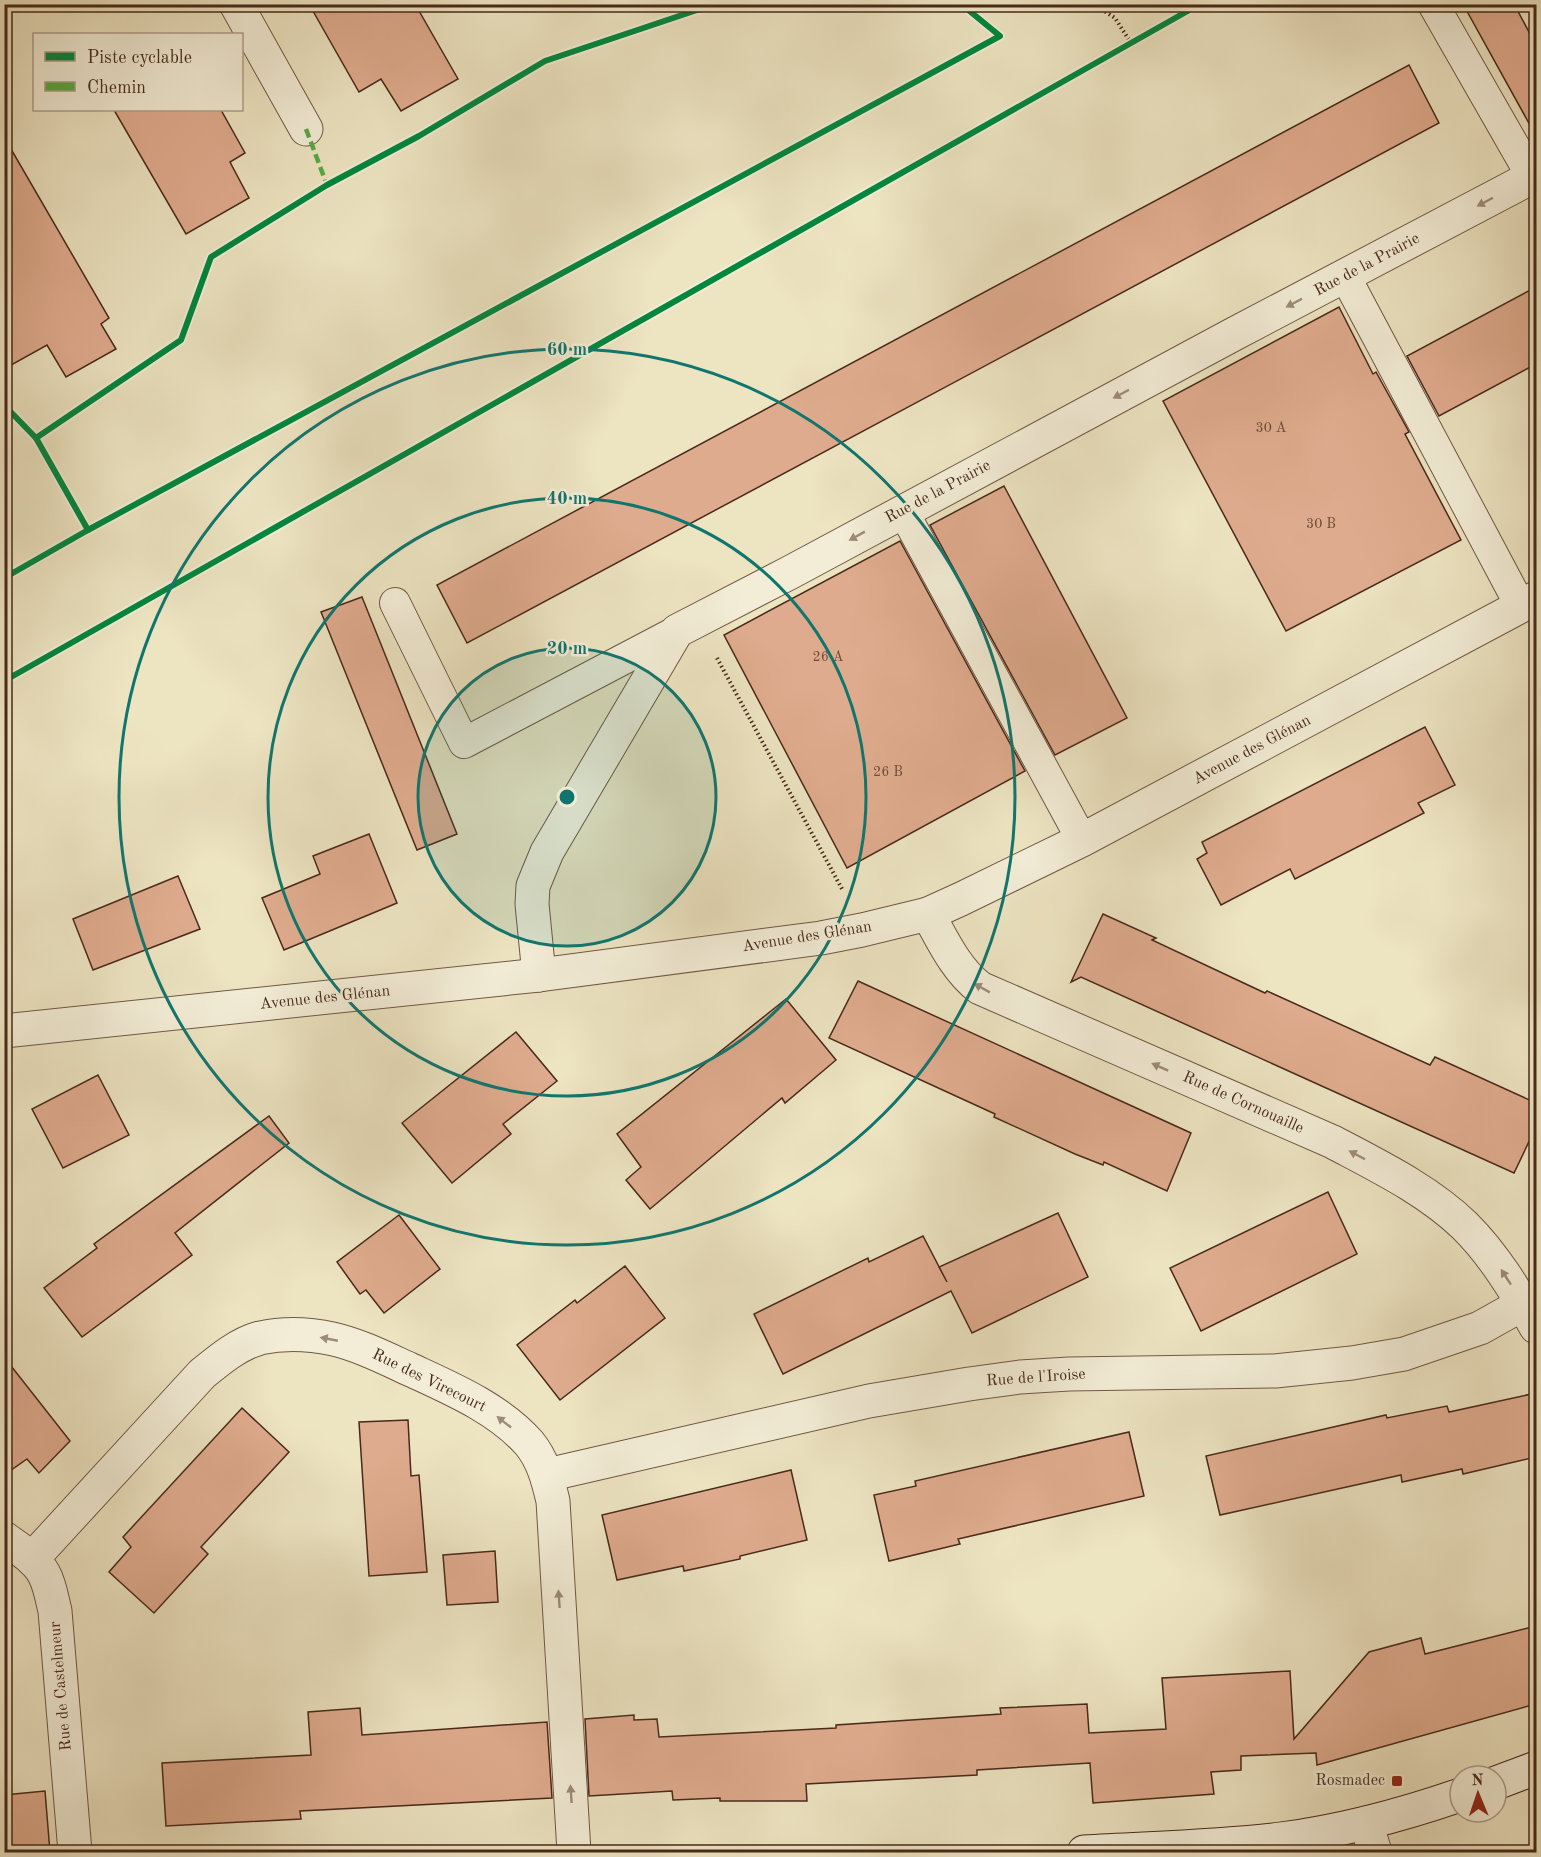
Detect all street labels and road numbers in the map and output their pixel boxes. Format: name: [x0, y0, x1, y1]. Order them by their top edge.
street label: Rue de la Prairie: [1312, 231, 1422, 299]
street label: Rue de la Prairie: [883, 458, 993, 526]
street label: Avenue des Glénan: [1190, 712, 1314, 788]
street label: Avenue des Glénan: [741, 919, 873, 955]
street label: Avenue des Glénan: [259, 983, 391, 1013]
street label: Rue de Cornouaille: [1180, 1069, 1306, 1137]
street label: Rue des Virecourt: [370, 1347, 489, 1416]
street label: Rue de l'Iroise: [986, 1367, 1086, 1389]
street label: Rue de Castelmeur: [47, 1620, 75, 1751]

